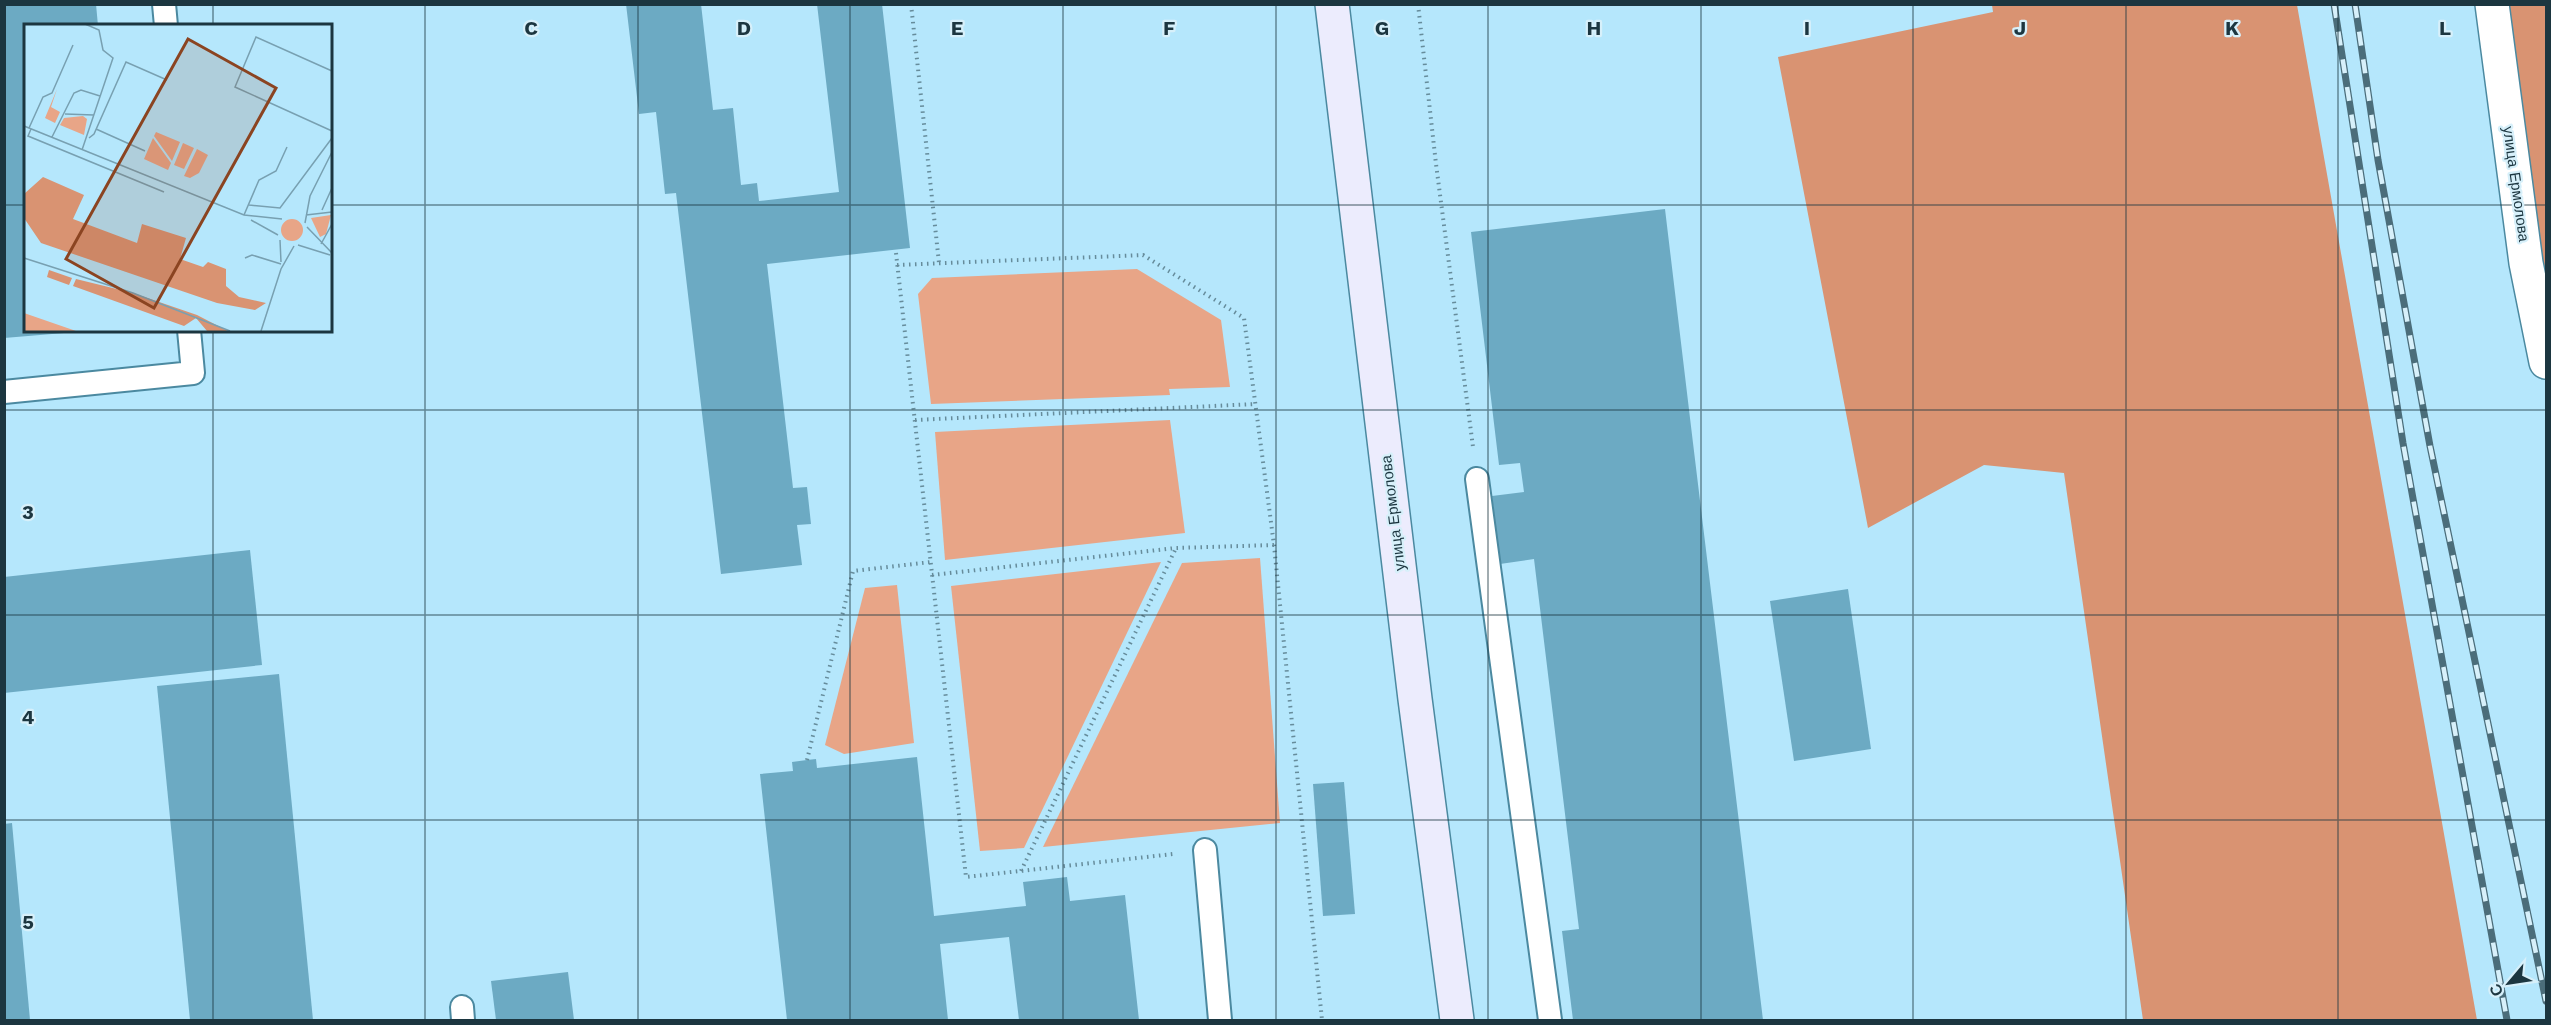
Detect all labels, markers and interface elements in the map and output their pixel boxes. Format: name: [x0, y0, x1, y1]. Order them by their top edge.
text: C: [524, 16, 538, 40]
text: D: [737, 16, 751, 40]
text: E: [951, 16, 963, 40]
text: F: [1163, 16, 1175, 40]
text: G: [1375, 16, 1389, 40]
text: H: [1587, 16, 1601, 40]
text: I: [1804, 16, 1810, 40]
text: J: [2014, 16, 2026, 40]
text: K: [2225, 16, 2239, 40]
text: L: [2439, 16, 2451, 40]
inset map: [24, 24, 332, 332]
street label: улица Ермолова: [2499, 125, 2533, 244]
street label: улица Ермолова: [1377, 453, 1409, 572]
text: 3: [22, 500, 34, 524]
text: 4: [22, 705, 35, 729]
text: 5: [22, 910, 34, 934]
north arrow: [2479, 953, 2539, 1013]
text: С: [2485, 980, 2507, 1000]

